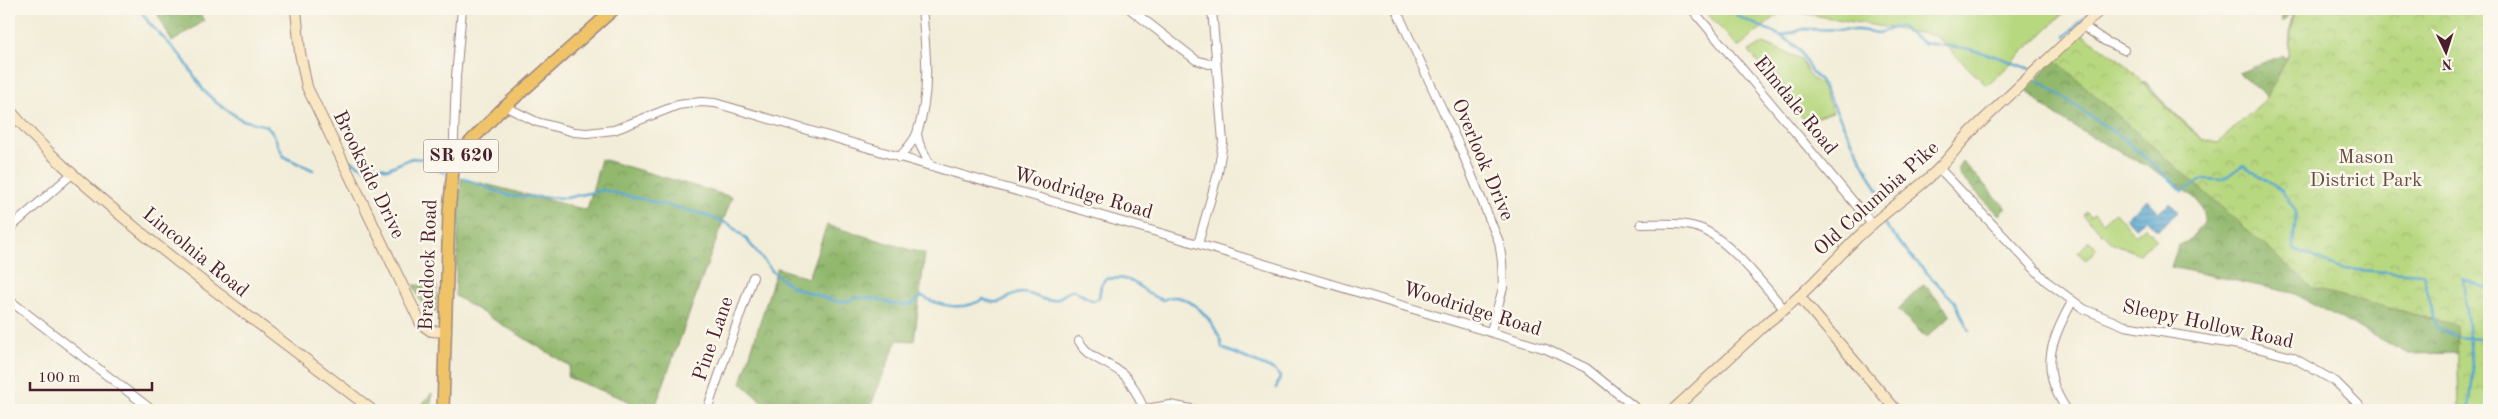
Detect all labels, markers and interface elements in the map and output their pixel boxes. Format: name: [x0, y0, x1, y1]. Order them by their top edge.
north arrow: [2420, 28, 2470, 78]
street label: Elmdale Road: [1749, 53, 1841, 159]
text: N: [2441, 57, 2453, 71]
street label: Overlook Drive: [1447, 96, 1517, 224]
street label: Brookside Drive: [328, 108, 408, 242]
street label: Old Columbia Pike: [1811, 138, 1943, 260]
road number: SR 620: [424, 140, 498, 172]
park label: Mason District Park: [2310, 148, 2422, 191]
street label: Woodridge Road: [1011, 165, 1155, 223]
street label: Braddock Road: [417, 199, 441, 331]
street label: Lincolnia Road: [138, 204, 252, 302]
street label: Woodridge Road: [1400, 279, 1544, 341]
street label: Pine Lane: [690, 294, 738, 384]
street label: Sleepy Hollow Road: [2121, 297, 2295, 353]
scale bar: [30, 359, 152, 391]
text: 100 m: [38, 371, 80, 386]

